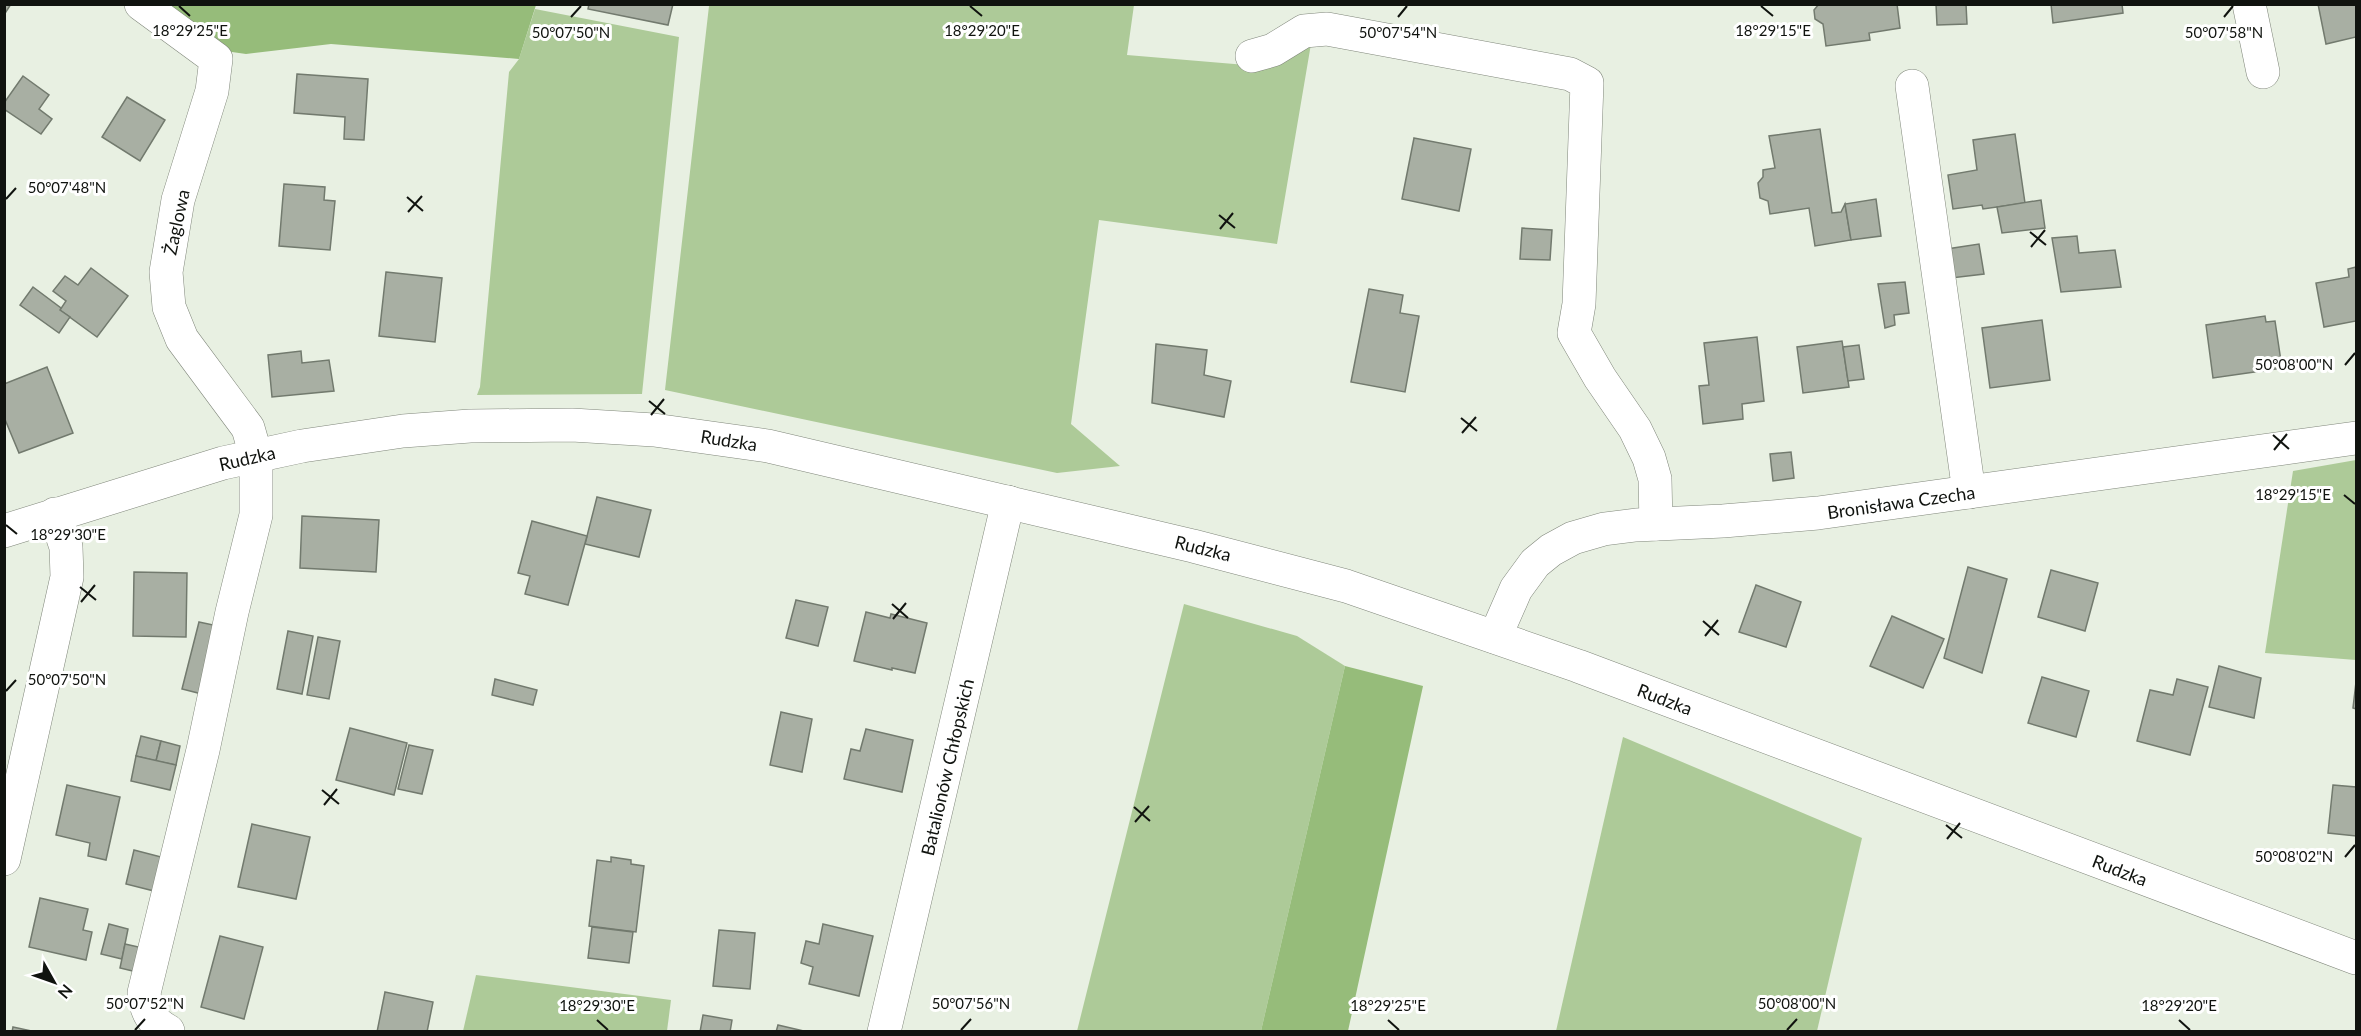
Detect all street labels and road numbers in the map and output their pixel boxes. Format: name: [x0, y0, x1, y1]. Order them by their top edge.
street label: Żaglowa: [158, 187, 194, 257]
street label: Rudzka: [699, 425, 759, 455]
street label: Rudzka: [217, 441, 277, 475]
street label: Bronisława Czecha: [1826, 481, 1976, 523]
street label: Rudzka: [1173, 530, 1233, 566]
street label: Batalionów Chłopskich: [916, 676, 978, 858]
street label: Rudzka: [1634, 678, 1696, 720]
street label: Rudzka: [2089, 849, 2151, 891]

